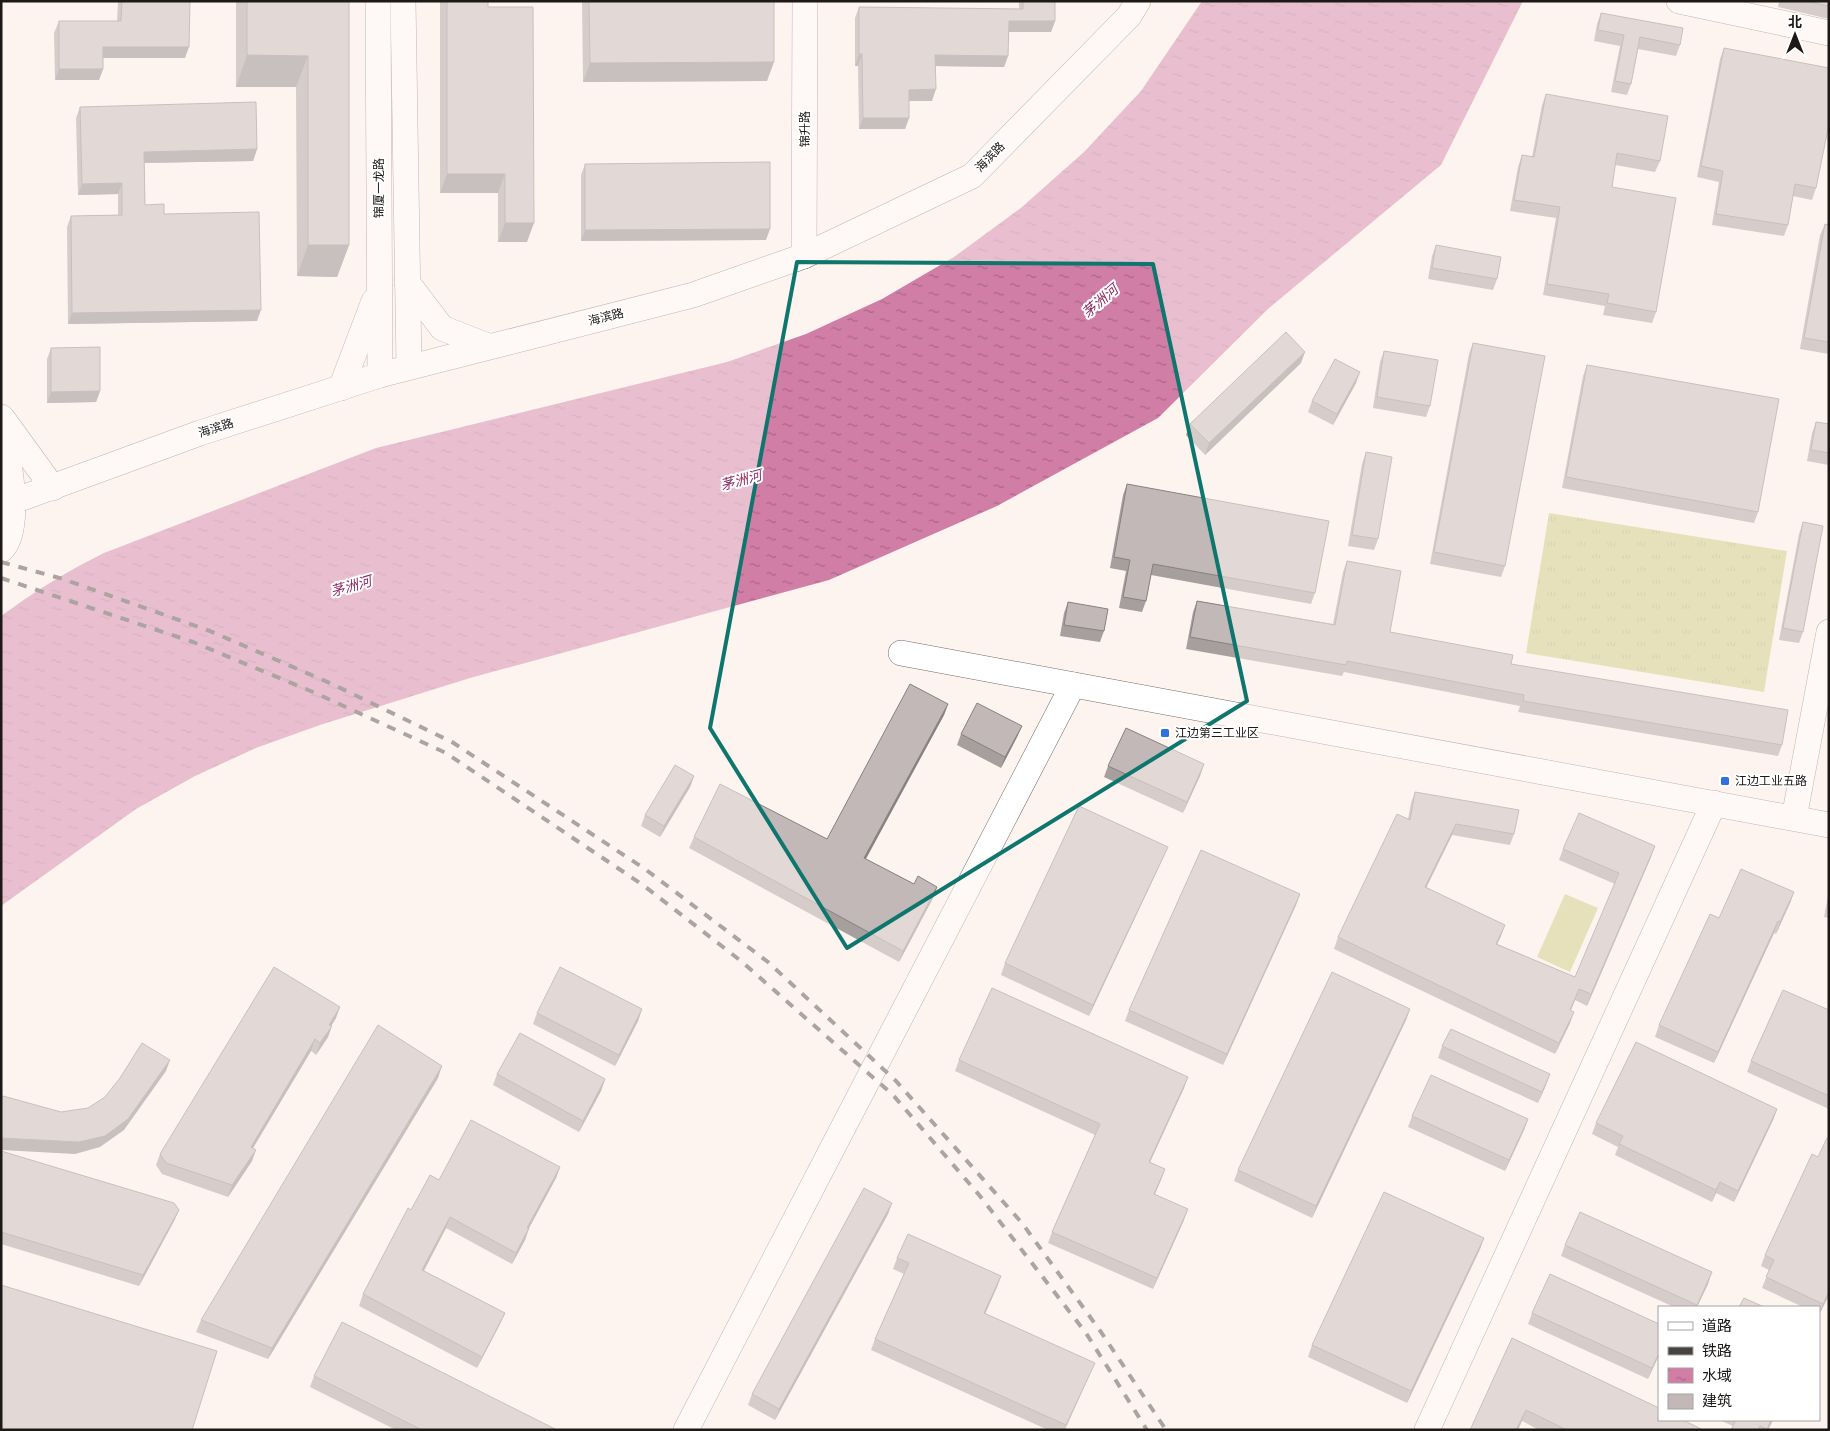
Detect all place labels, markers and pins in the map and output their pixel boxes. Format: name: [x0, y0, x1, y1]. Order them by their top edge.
place label: 江边第三工业区: [1175, 725, 1259, 740]
marker: 江边第三工业区: [1159, 727, 1171, 739]
place label: 江边工业五路: [1735, 773, 1807, 788]
marker: 江边工业五路: [1719, 775, 1731, 787]

